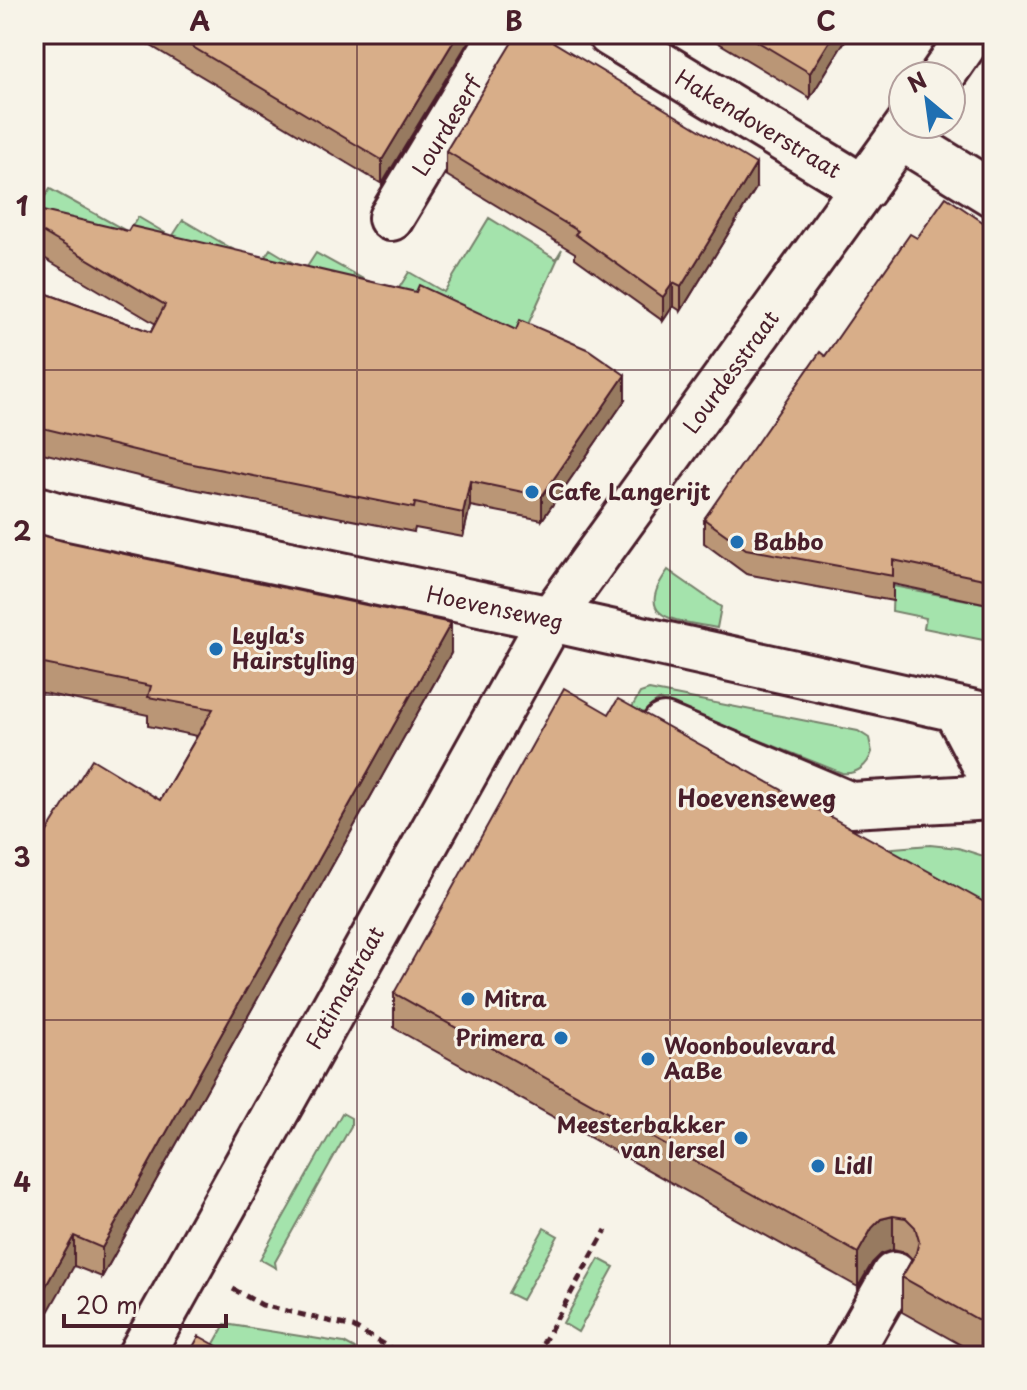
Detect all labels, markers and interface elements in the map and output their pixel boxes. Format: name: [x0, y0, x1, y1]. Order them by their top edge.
text: A: [190, 1, 210, 40]
text: B: [505, 1, 523, 40]
text: C: [816, 1, 836, 40]
street label: Hakendoverstraat: [670, 60, 848, 185]
north arrow: [887, 60, 967, 140]
text: N: [901, 63, 932, 100]
street label: Lourdeserf: [403, 67, 490, 182]
text: 1: [16, 186, 28, 225]
street label: Lourdesstraat: [674, 303, 786, 440]
place label: Cafe Langerijt: [548, 474, 711, 507]
marker: Cafe Langerijt: [523, 483, 541, 501]
text: 2: [13, 511, 31, 550]
place label: Babbo: [753, 524, 824, 557]
marker: Babbo: [728, 533, 746, 551]
street label: Hoevenseweg: [424, 576, 567, 637]
place label: Leyla's Hairstyling: [232, 618, 355, 676]
marker: Leyla's Hairstyling: [207, 640, 225, 658]
district label: Hoevenseweg: [677, 779, 837, 815]
text: 3: [13, 837, 31, 876]
street label: Fatimastraat: [296, 920, 391, 1055]
place label: Mitra: [484, 981, 547, 1014]
marker: Mitra: [459, 990, 477, 1008]
place label: Primera: [455, 1020, 545, 1053]
place label: Woonboulevard AaBe: [663, 1028, 836, 1086]
marker: Primera: [552, 1029, 570, 1047]
marker: Woonboulevard AaBe: [639, 1050, 657, 1068]
place label: Meesterbakker van Iersel: [557, 1107, 726, 1165]
marker: Meesterbakker van Iersel: [732, 1129, 750, 1147]
place label: Lidl: [834, 1148, 873, 1181]
marker: Lidl: [809, 1157, 827, 1175]
text: 4: [13, 1162, 31, 1201]
scale bar: [64, 1278, 226, 1328]
text: 20 m: [76, 1286, 138, 1322]

